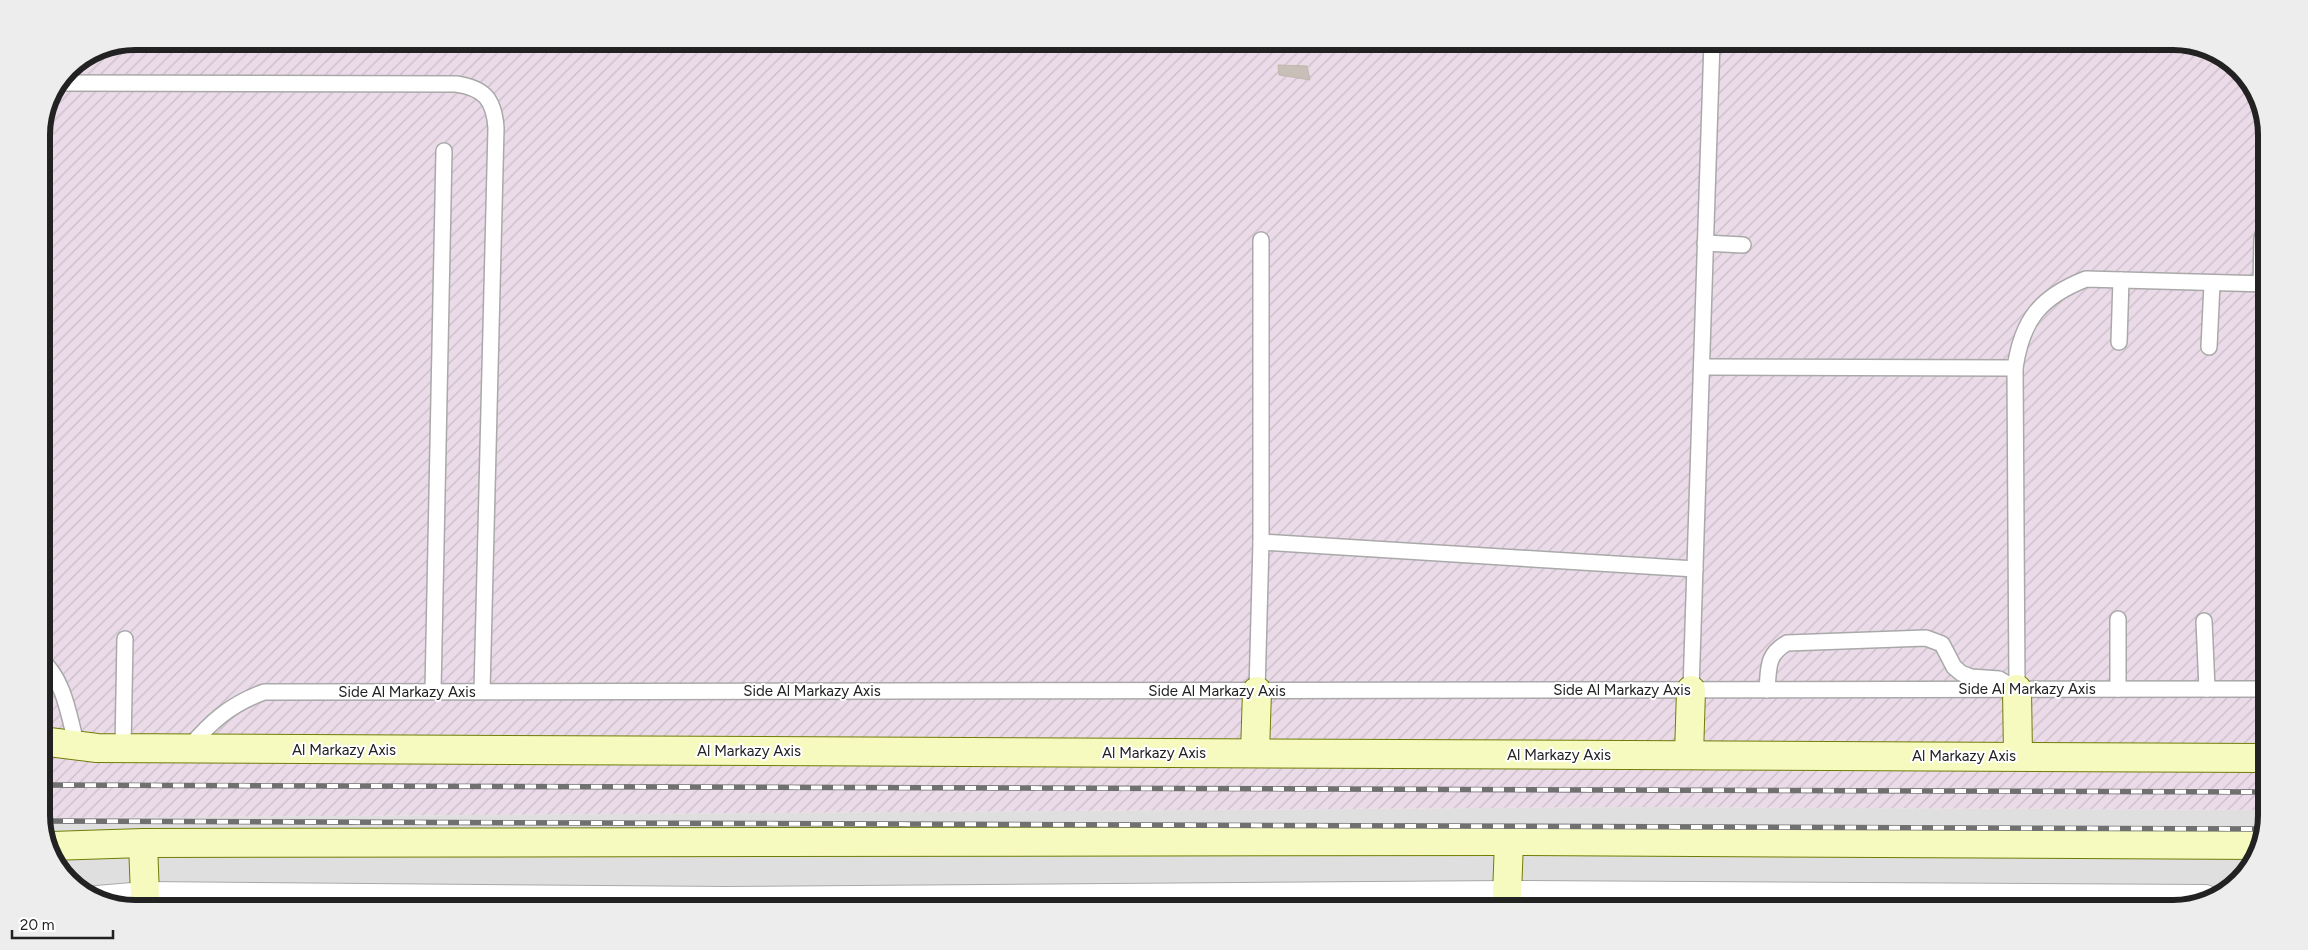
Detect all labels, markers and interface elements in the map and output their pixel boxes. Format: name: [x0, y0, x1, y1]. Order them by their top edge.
street label: Side Al Markazy Axis: [1958, 680, 2096, 698]
street label: Side Al Markazy Axis: [1553, 681, 1691, 699]
street label: Side Al Markazy Axis: [743, 682, 881, 700]
street label: Side Al Markazy Axis: [1148, 682, 1286, 700]
street label: Side Al Markazy Axis: [338, 683, 476, 701]
street label: Al Markazy Axis: [292, 741, 396, 759]
street label: Al Markazy Axis: [697, 742, 801, 760]
street label: Al Markazy Axis: [1102, 744, 1206, 762]
street label: Al Markazy Axis: [1507, 746, 1611, 764]
street label: Al Markazy Axis: [1912, 747, 2016, 765]
scale bar: [12, 908, 114, 940]
text: 20 m: [20, 916, 54, 934]

